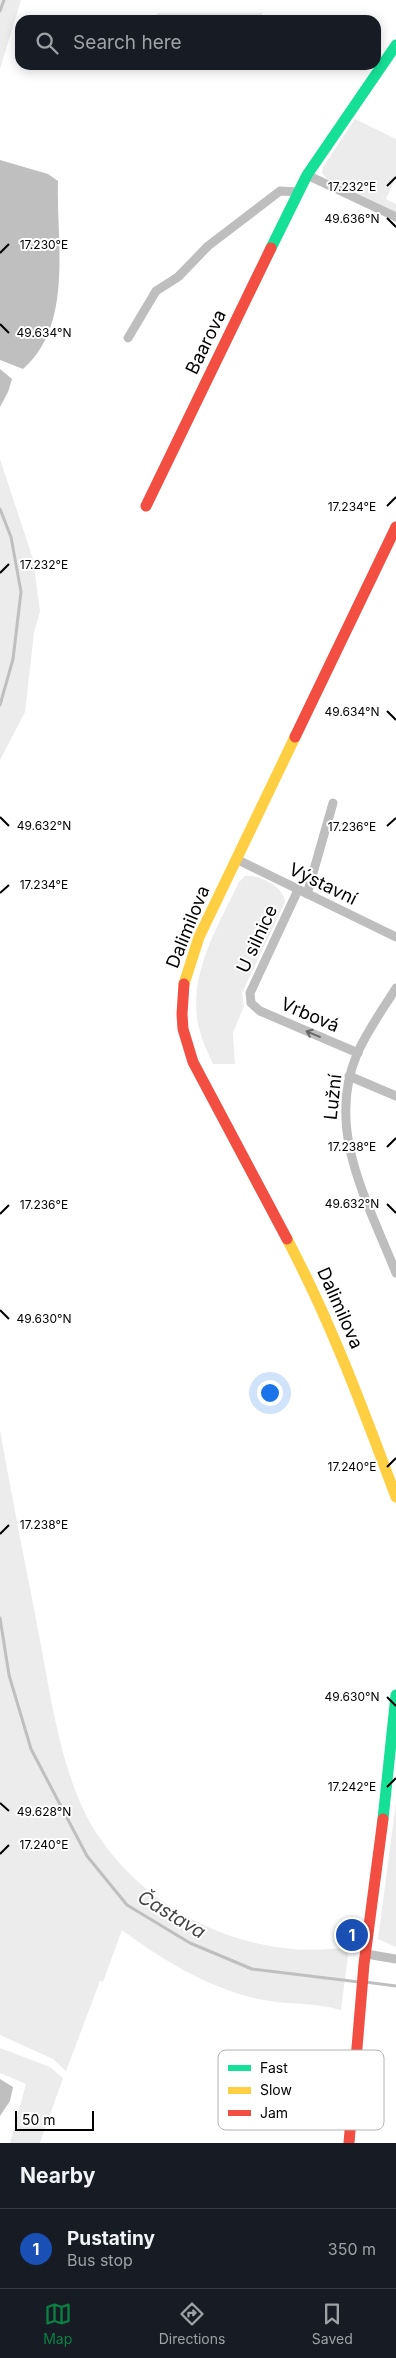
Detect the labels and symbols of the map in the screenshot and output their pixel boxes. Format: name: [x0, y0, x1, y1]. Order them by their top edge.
text: 17.232°E: [328, 179, 376, 194]
text: 49.636°N: [325, 211, 379, 226]
text: 17.230°E: [20, 237, 68, 252]
street label: Baarova: [181, 306, 230, 377]
text: 49.634°N: [17, 325, 71, 340]
text: 17.234°E: [328, 499, 376, 514]
text: 17.232°E: [20, 557, 68, 572]
text: 49.634°N: [325, 704, 379, 719]
text: 49.632°N: [17, 818, 71, 833]
text: 17.236°E: [328, 819, 376, 834]
street label: Výstavní: [286, 858, 361, 909]
text: 17.234°E: [20, 877, 68, 892]
street label: Dalimilova: [162, 883, 214, 971]
street label: U silnice: [232, 902, 281, 976]
street label: Vrbová: [278, 993, 342, 1036]
one-way arrow: [306, 1028, 321, 1038]
street label: Lužní: [320, 1072, 345, 1121]
text: 17.238°E: [328, 1139, 376, 1154]
text: 49.632°N: [325, 1196, 379, 1211]
text: 17.236°E: [20, 1197, 68, 1212]
street label: Dalimilova: [313, 1264, 368, 1352]
text: 49.630°N: [17, 1311, 71, 1326]
your location: [257, 1380, 283, 1406]
text: 17.240°E: [328, 1459, 376, 1474]
text: 17.238°E: [20, 1517, 68, 1532]
text: 49.630°N: [325, 1689, 379, 1704]
text: 17.242°E: [328, 1779, 376, 1794]
text: 49.628°N: [17, 1804, 71, 1819]
text: 17.240°E: [20, 1837, 68, 1852]
water label: Častava: [134, 1885, 210, 1944]
pin: 1: [336, 1916, 368, 1954]
legend: [218, 2050, 384, 2130]
text: Fast: [260, 2059, 288, 2076]
text: Slow: [260, 2081, 292, 2098]
text: Jam: [260, 2104, 288, 2121]
scale bar: [15, 2108, 94, 2131]

